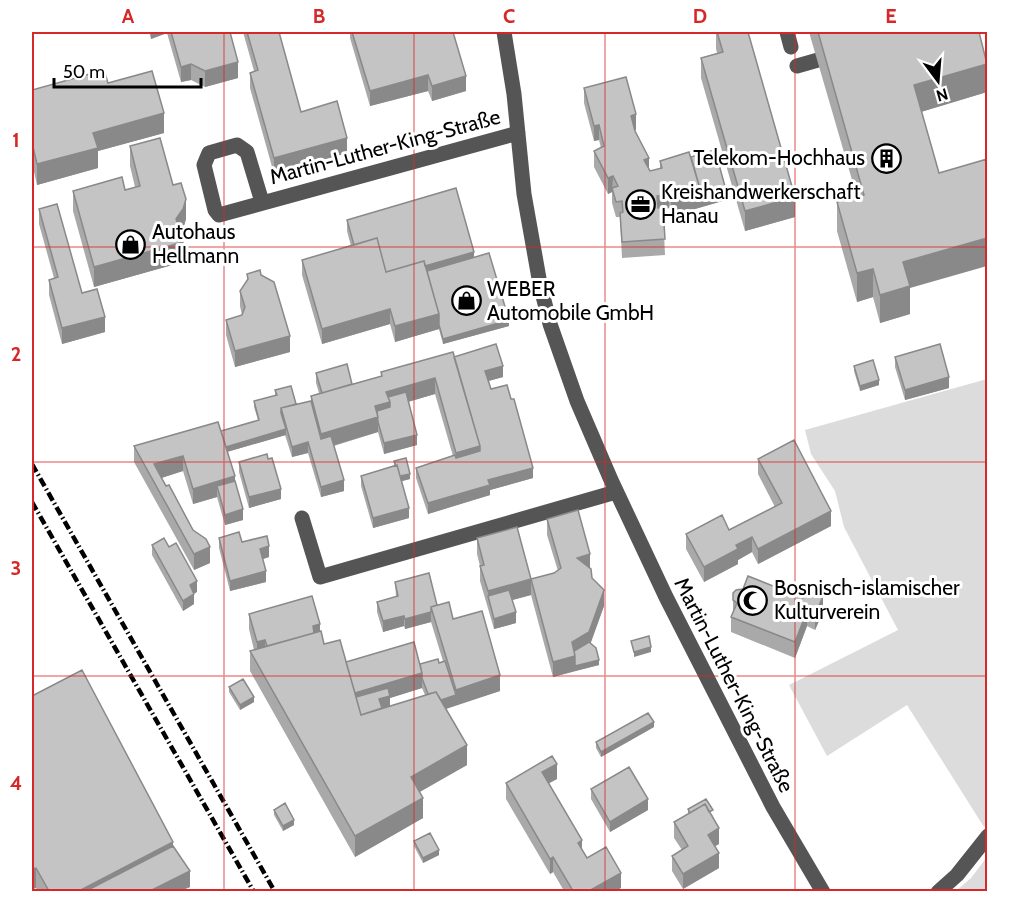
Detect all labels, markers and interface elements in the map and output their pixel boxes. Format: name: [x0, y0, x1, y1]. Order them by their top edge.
text: A: [122, 4, 135, 28]
text: B: [313, 4, 325, 28]
text: C: [503, 4, 515, 28]
text: D: [693, 4, 707, 28]
text: E: [885, 4, 897, 28]
scale bar: [54, 51, 201, 89]
north arrow: [908, 51, 968, 111]
text: 50 m: [63, 61, 105, 83]
text: N: [934, 84, 950, 106]
street label: Martin-Luther-King-Straße: [267, 104, 503, 189]
text: 1: [12, 128, 20, 152]
building icon: Telekom-Hochhaus: [870, 142, 902, 174]
place label: Telekom-Hochhaus: [693, 145, 865, 170]
place label: Kreishandwerkerschaft Hanau: [661, 179, 860, 228]
office icon: Kreishandwerkerschaft Hanau: [624, 188, 656, 220]
place label: Autohaus Hellmann: [152, 219, 239, 268]
shop icon: Autohaus Hellmann: [115, 228, 147, 260]
place label: WEBER Automobile GmbH: [487, 276, 654, 325]
shop icon: WEBER Automobile GmbH: [450, 285, 482, 317]
text: 2: [11, 342, 21, 366]
text: 3: [11, 556, 21, 580]
street label: Martin-Luther-King-Straße: [669, 573, 800, 796]
place label: Bosnisch-islamischer Kulturverein: [774, 575, 960, 624]
mosque icon: Bosnisch-islamischer Kulturverein: [737, 584, 769, 616]
text: 4: [10, 771, 22, 795]

